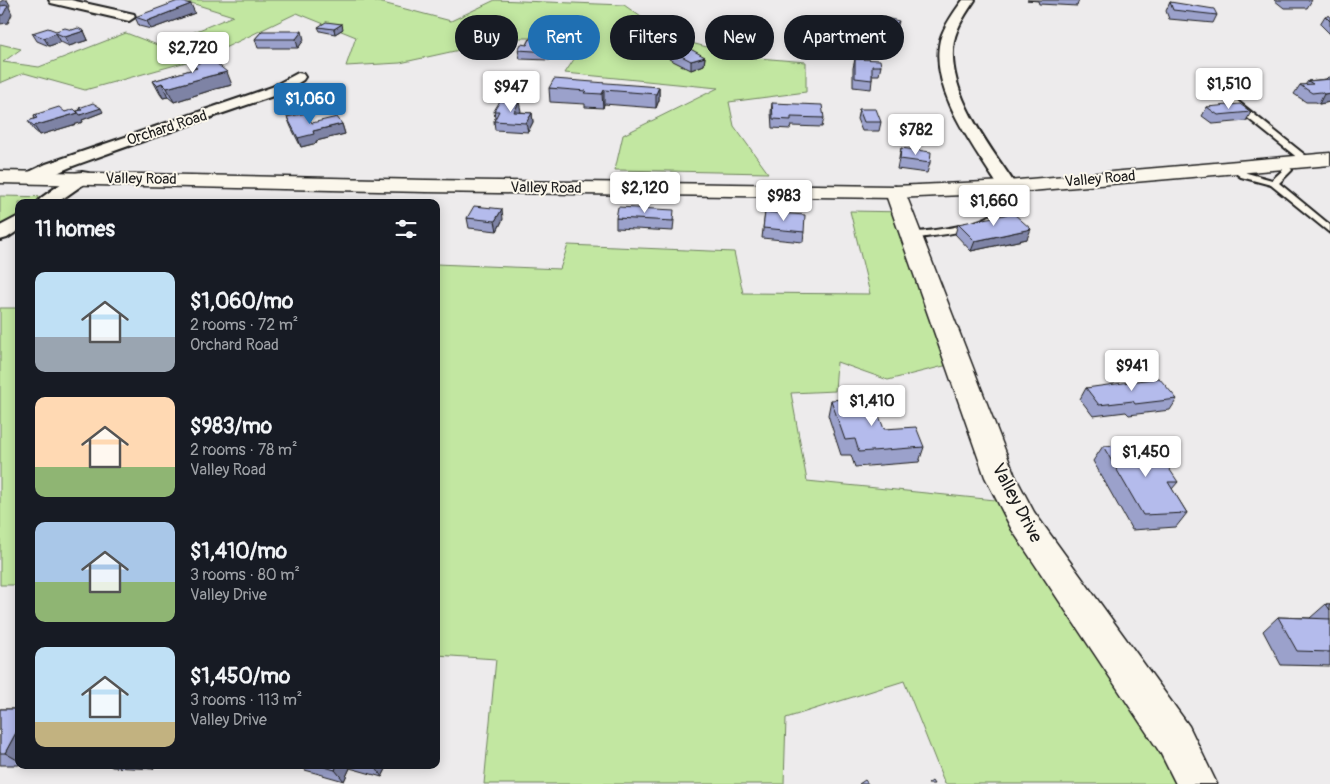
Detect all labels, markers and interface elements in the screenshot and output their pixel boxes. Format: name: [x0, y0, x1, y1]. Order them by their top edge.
chip: Buy: [455, 15, 518, 60]
chip: Rent: [528, 15, 600, 60]
chip: Filters: [610, 15, 695, 60]
chip: New: [705, 15, 774, 60]
chip: Apartment: [784, 15, 904, 60]
pin: $2,720: [152, 32, 234, 74]
text: $2,720: [168, 38, 218, 58]
pin: $1,510: [1188, 68, 1270, 110]
pin: $947: [481, 70, 541, 113]
text: $1,510: [1207, 74, 1251, 94]
text: $947: [494, 77, 528, 97]
pin: $1,060: [269, 82, 351, 125]
text: $1,060: [285, 89, 335, 109]
street label: Orchard Road: [124, 106, 210, 150]
pin: $782: [886, 114, 946, 156]
text: $782: [899, 120, 933, 140]
street label: Valley Road: [1064, 166, 1136, 192]
street label: Valley Road: [105, 169, 177, 189]
pin: $2,120: [604, 172, 686, 214]
street label: Valley Road: [510, 178, 582, 198]
text: $2,120: [621, 178, 669, 198]
pin: $983: [754, 180, 814, 222]
pin: $1,660: [953, 184, 1035, 227]
text: $983: [767, 186, 801, 206]
text: $1,660: [970, 191, 1018, 211]
icon: filters: [392, 215, 420, 243]
text: 11 homes: [35, 216, 115, 243]
text: $1,060/mo: [190, 288, 293, 315]
icon: home: [75, 292, 135, 352]
text: 2 rooms · 72 m²: [190, 315, 298, 335]
text: Orchard Road: [190, 335, 279, 355]
pin: $941: [1102, 350, 1162, 392]
text: $941: [1116, 356, 1148, 376]
pin: $1,410: [831, 384, 913, 427]
text: $1,410: [849, 391, 895, 411]
text: $983/mo: [190, 413, 272, 440]
icon: home: [75, 417, 135, 477]
pin: $1,450: [1105, 436, 1187, 478]
text: 2 rooms · 78 m²: [190, 440, 297, 460]
text: $1,450: [1122, 442, 1170, 462]
street label: Valley Drive: [987, 459, 1048, 547]
text: Valley Road: [190, 460, 266, 480]
text: $1,410/mo: [190, 538, 287, 565]
icon: home: [75, 542, 135, 602]
text: 3 rooms · 80 m²: [190, 565, 300, 585]
text: Valley Drive: [190, 585, 267, 605]
text: $1,450/mo: [190, 663, 290, 690]
icon: home: [75, 667, 135, 727]
text: 3 rooms · 113 m²: [190, 690, 302, 710]
text: Valley Drive: [190, 710, 267, 730]

